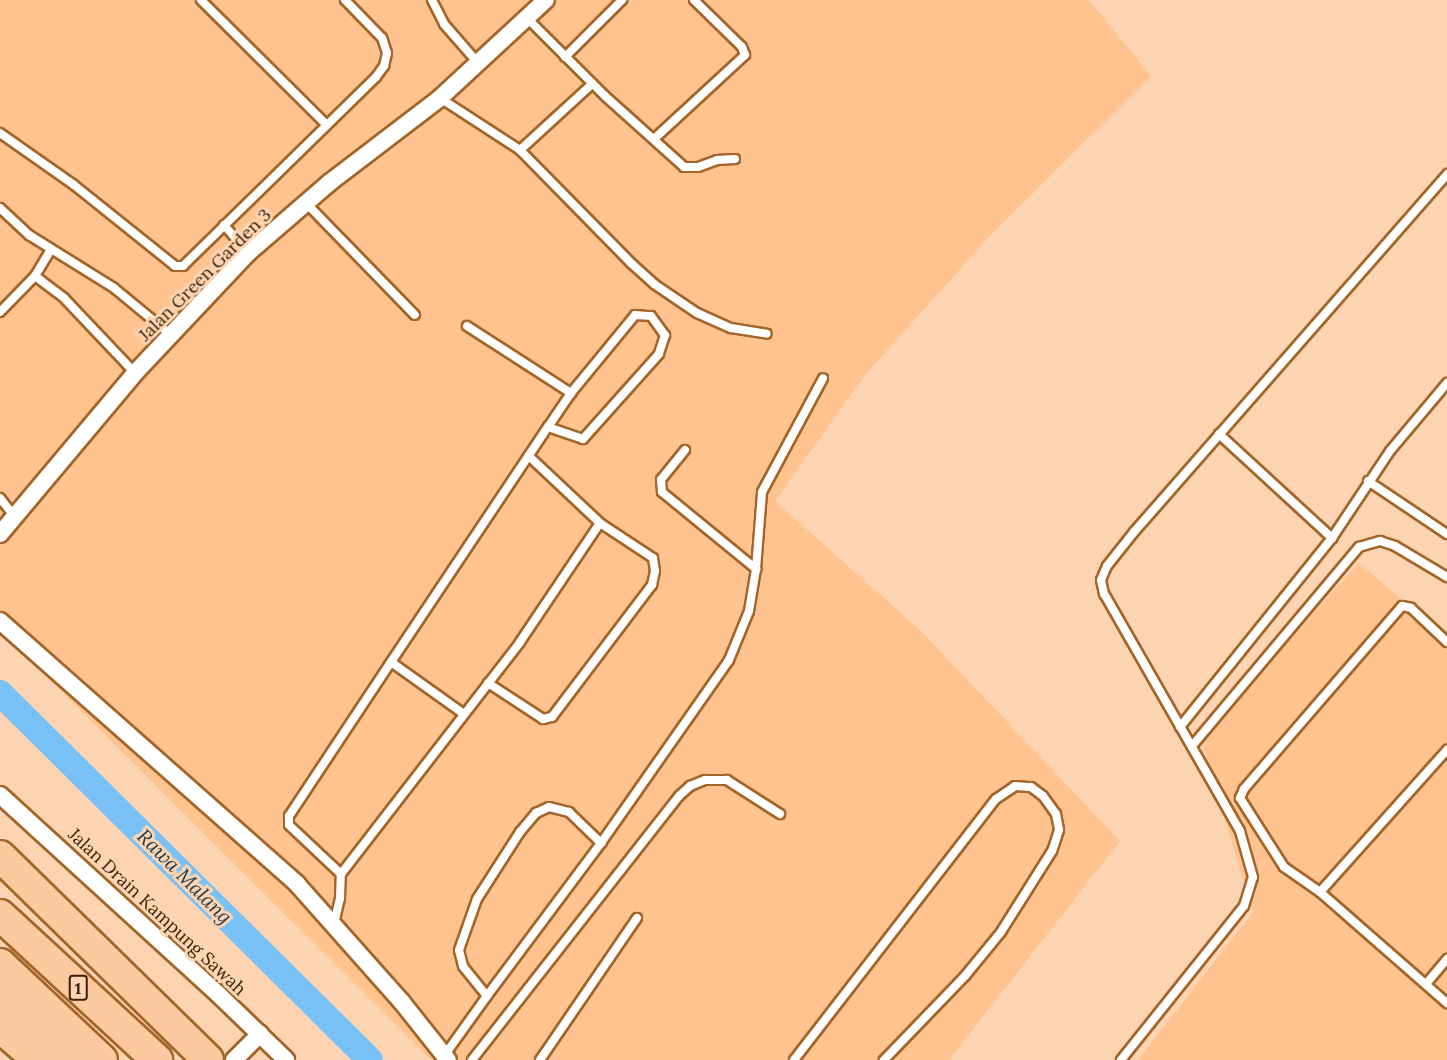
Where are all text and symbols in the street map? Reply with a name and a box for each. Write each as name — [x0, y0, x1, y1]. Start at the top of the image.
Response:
street label: Jalan Green Garden 3 — [134, 204, 276, 346]
street label: Jalan Drain Kampung Sawah — [64, 824, 250, 1000]
water label: Rawa Malang — [133, 824, 237, 928]
road number: 1 — [68, 975, 88, 1001]

